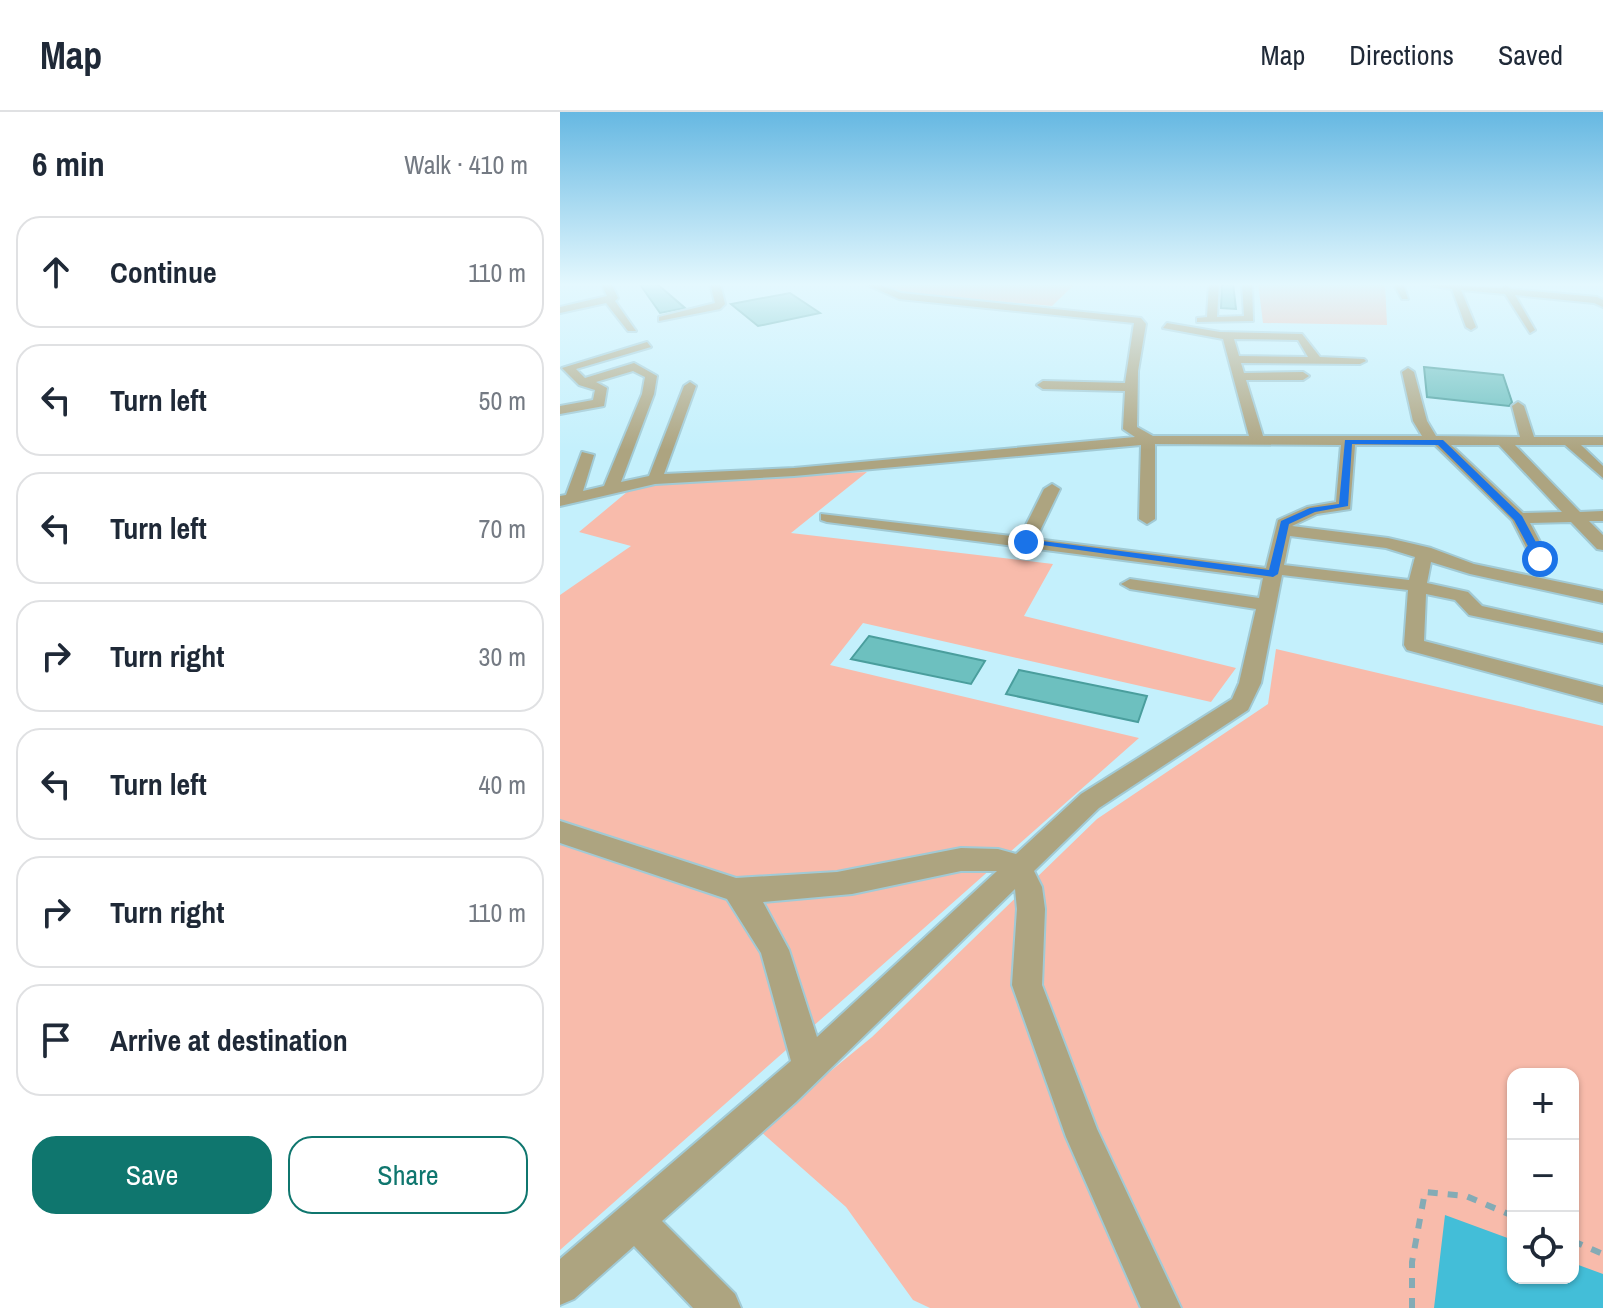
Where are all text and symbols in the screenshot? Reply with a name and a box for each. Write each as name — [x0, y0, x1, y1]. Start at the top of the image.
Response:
text: Map — [40, 30, 102, 81]
text: Map — [1261, 36, 1305, 74]
text: Directions — [1349, 36, 1454, 74]
text: Saved — [1498, 36, 1563, 74]
text: 6 min — [32, 141, 105, 187]
text: Walk · 410 m — [404, 147, 528, 182]
icon: ahead — [34, 250, 78, 294]
text: Continue — [110, 252, 217, 292]
text: 110 m — [468, 255, 526, 290]
icon: left — [34, 378, 78, 422]
text: Turn left — [110, 380, 207, 420]
text: 50 m — [479, 383, 526, 418]
icon: left — [34, 506, 78, 550]
text: Turn left — [110, 508, 207, 548]
text: 70 m — [479, 511, 526, 546]
route end — [1008, 524, 1044, 560]
route start — [1522, 541, 1558, 577]
icon: right — [34, 634, 78, 678]
text: Turn right — [110, 636, 224, 676]
text: 30 m — [479, 639, 526, 674]
icon: left — [34, 762, 78, 806]
text: Turn left — [110, 764, 207, 804]
text: 40 m — [479, 767, 526, 802]
icon: right — [34, 890, 78, 934]
text: Turn right — [110, 892, 224, 932]
text: 110 m — [468, 895, 526, 930]
icon: arrive — [34, 1018, 78, 1062]
text: Arrive at destination — [110, 1020, 348, 1060]
map controls — [1507, 1068, 1579, 1284]
button: + — [1507, 1068, 1579, 1140]
button: Save — [32, 1136, 272, 1214]
button: Share — [288, 1136, 528, 1214]
button: − — [1507, 1140, 1579, 1212]
button: locate — [1507, 1212, 1579, 1284]

